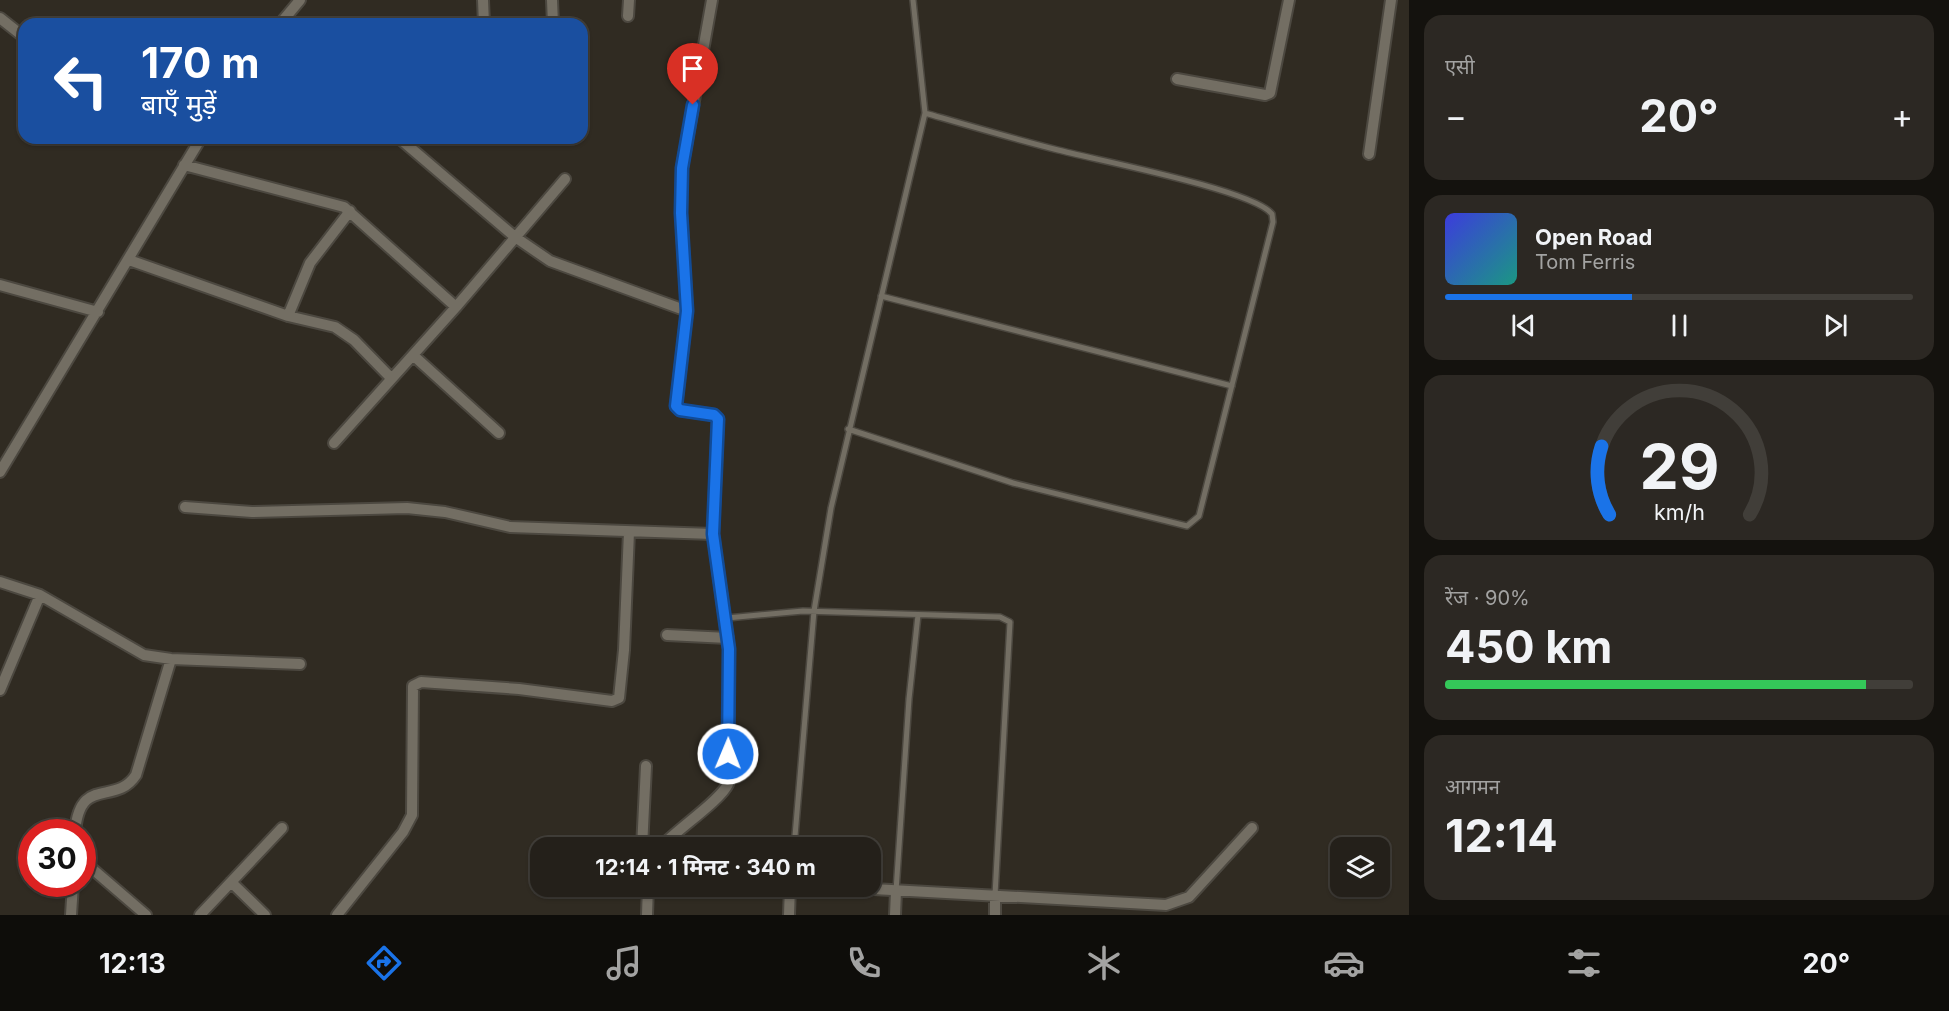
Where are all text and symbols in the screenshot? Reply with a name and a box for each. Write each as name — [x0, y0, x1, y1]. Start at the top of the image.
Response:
text: 170 m — [141, 37, 259, 88]
icon: left — [42, 42, 120, 120]
pin — [667, 43, 718, 105]
icon: arrive — [676, 52, 709, 85]
text: एसी — [1445, 55, 1475, 79]
text: बाएँ मुड़ें — [141, 88, 217, 121]
text: 20° — [1639, 88, 1719, 143]
text: − — [1445, 96, 1467, 136]
text: + — [1891, 96, 1913, 136]
text: Open Road — [1535, 224, 1652, 250]
text: Tom Ferris — [1535, 250, 1635, 274]
icon: previous — [1507, 309, 1540, 342]
icon: pause — [1663, 309, 1696, 342]
icon: next — [1819, 309, 1852, 342]
text: 29 — [1639, 429, 1719, 504]
text: km/h — [1654, 499, 1704, 525]
text: रेंज · 90% — [1445, 586, 1530, 610]
text: 450 km — [1445, 619, 1612, 674]
position arrow — [696, 722, 760, 786]
text: आगमन — [1445, 775, 1500, 799]
text: 12:14 — [1445, 808, 1558, 863]
speed limit sign: 30 — [18, 819, 96, 897]
map controls — [1330, 837, 1390, 897]
button: layers — [1330, 837, 1390, 897]
text: 12:14 · 1 मिनट · 340 m — [595, 854, 816, 880]
icon: directions — [363, 942, 405, 984]
icon: music — [603, 942, 645, 984]
icon: phone — [843, 942, 885, 984]
icon: climate — [1083, 942, 1125, 984]
icon: car — [1323, 942, 1365, 984]
icon: filters — [1563, 942, 1605, 984]
text: 12:13 — [99, 947, 166, 980]
text: 20° — [1802, 947, 1850, 980]

